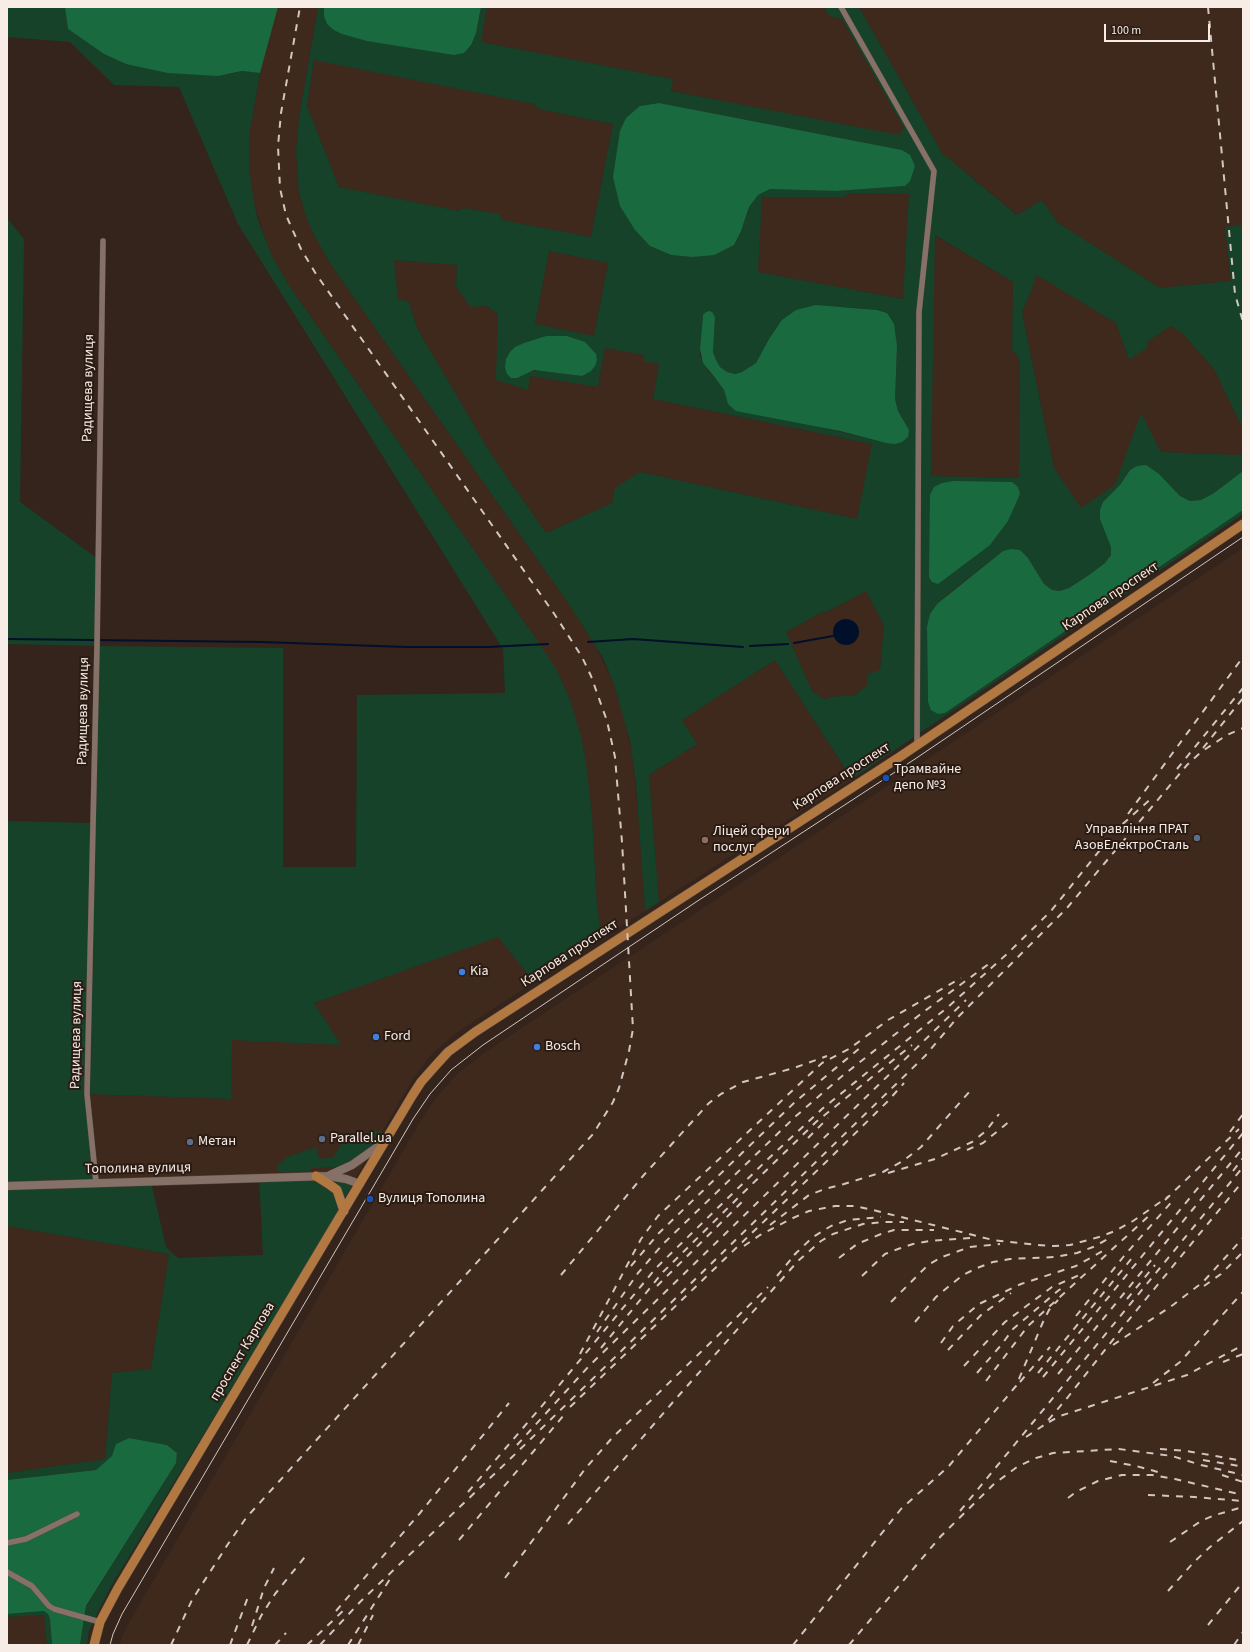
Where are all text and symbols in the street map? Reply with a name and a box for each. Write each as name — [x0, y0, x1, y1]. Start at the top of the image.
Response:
scale bar — [1106, 16, 1212, 42]
text: 100 m — [1111, 22, 1141, 39]
street label: Радищева вулиця — [80, 334, 98, 442]
street label: Карпова проспект — [1060, 559, 1162, 635]
street label: Радищева вулиця — [75, 657, 93, 765]
street label: Карпова проспект — [790, 739, 894, 815]
place label: Трамвайне депо №3 — [894, 762, 961, 794]
marker: Трамвайне депо №3 — [881, 773, 891, 783]
place label: Управління ПРАТ АзовЕлектроСталь — [1075, 822, 1189, 854]
place label: Ліцей сфери послуг — [713, 824, 790, 856]
marker: Управління ПРАТ АзовЕлектроСталь — [1192, 833, 1202, 843]
marker: Ліцей сфери послуг — [700, 835, 710, 845]
street label: Карпова проспект — [518, 916, 622, 992]
place label: Kia — [470, 964, 489, 980]
marker: Kia — [457, 967, 467, 977]
street label: Радищева вулиця — [68, 981, 86, 1089]
place label: Ford — [384, 1029, 411, 1045]
marker: Ford — [371, 1032, 381, 1042]
place label: Bosch — [545, 1039, 581, 1055]
marker: Bosch — [532, 1042, 542, 1052]
place label: Parallel.ua — [330, 1131, 392, 1147]
place label: Метан — [198, 1134, 236, 1150]
marker: Parallel.ua — [317, 1134, 327, 1144]
marker: Метан — [185, 1137, 195, 1147]
street label: Тополина вулиця — [85, 1160, 191, 1178]
place label: Вулиця Тополина — [378, 1191, 485, 1207]
marker: Вулиця Тополина — [365, 1194, 375, 1204]
street label: проспект Карпова — [207, 1299, 279, 1405]

